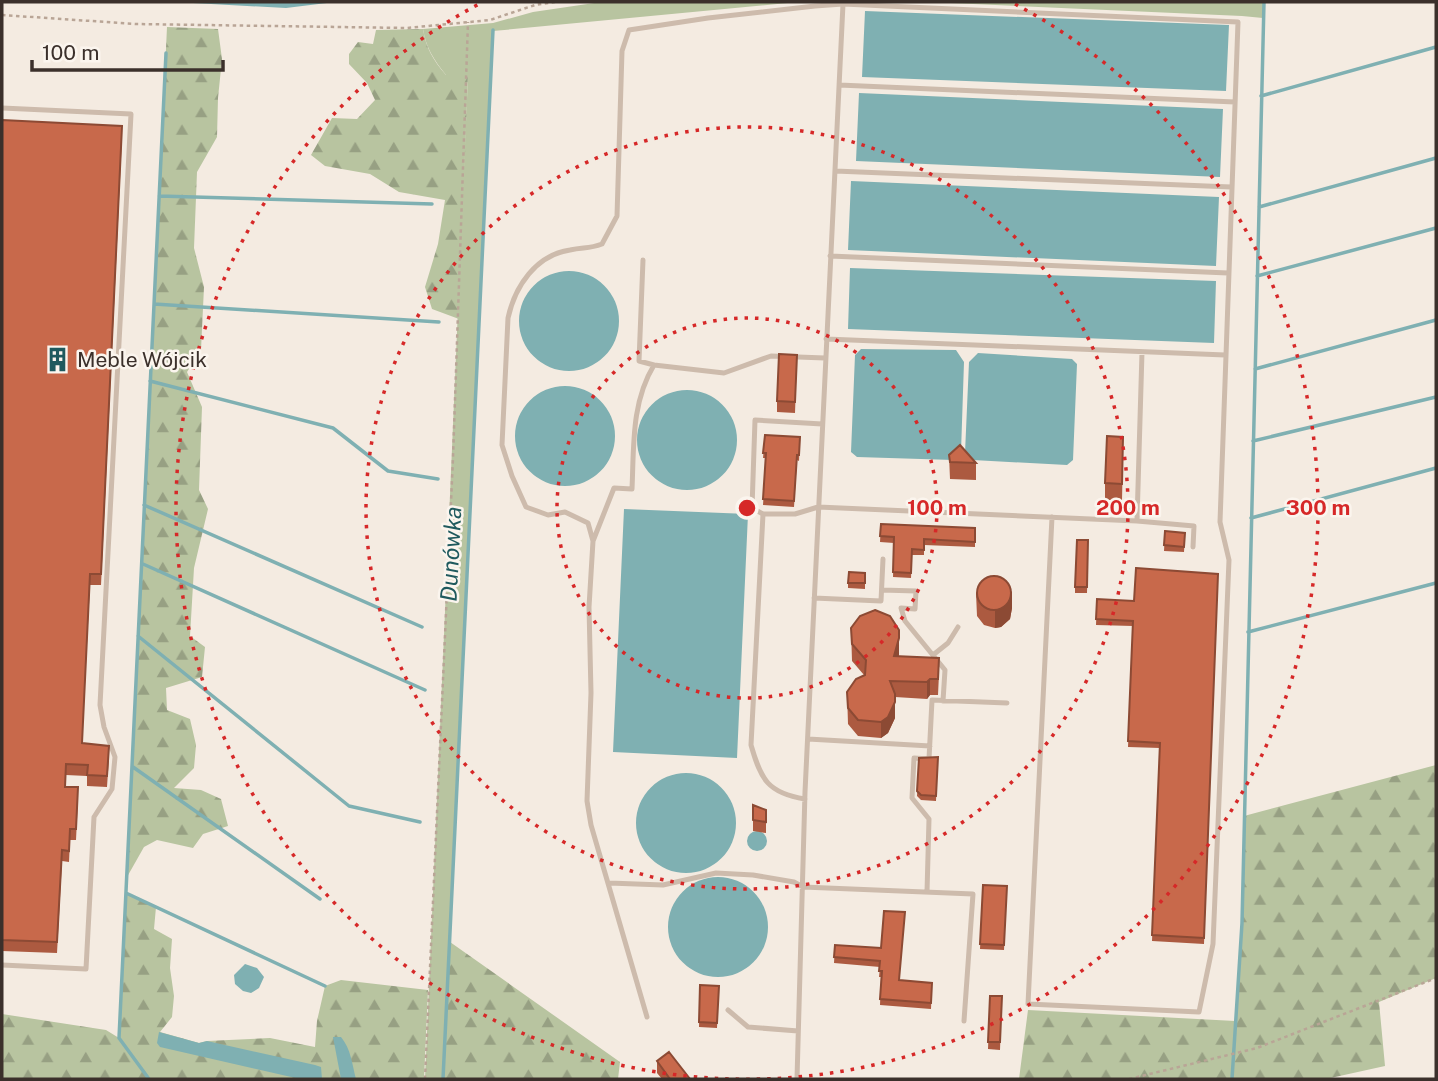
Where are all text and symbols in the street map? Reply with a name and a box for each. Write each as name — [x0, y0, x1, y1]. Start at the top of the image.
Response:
scale bar — [32, 28, 222, 72]
text: 100 m — [42, 40, 99, 65]
building icon: Meble Wójcik — [43, 346, 71, 374]
place label: Meble Wójcik — [77, 347, 207, 372]
text: 100 m — [907, 495, 967, 520]
text: 200 m — [1096, 495, 1160, 520]
text: 300 m — [1286, 495, 1350, 520]
centre of rings — [735, 496, 759, 520]
water label: Dunówka — [435, 506, 466, 602]

